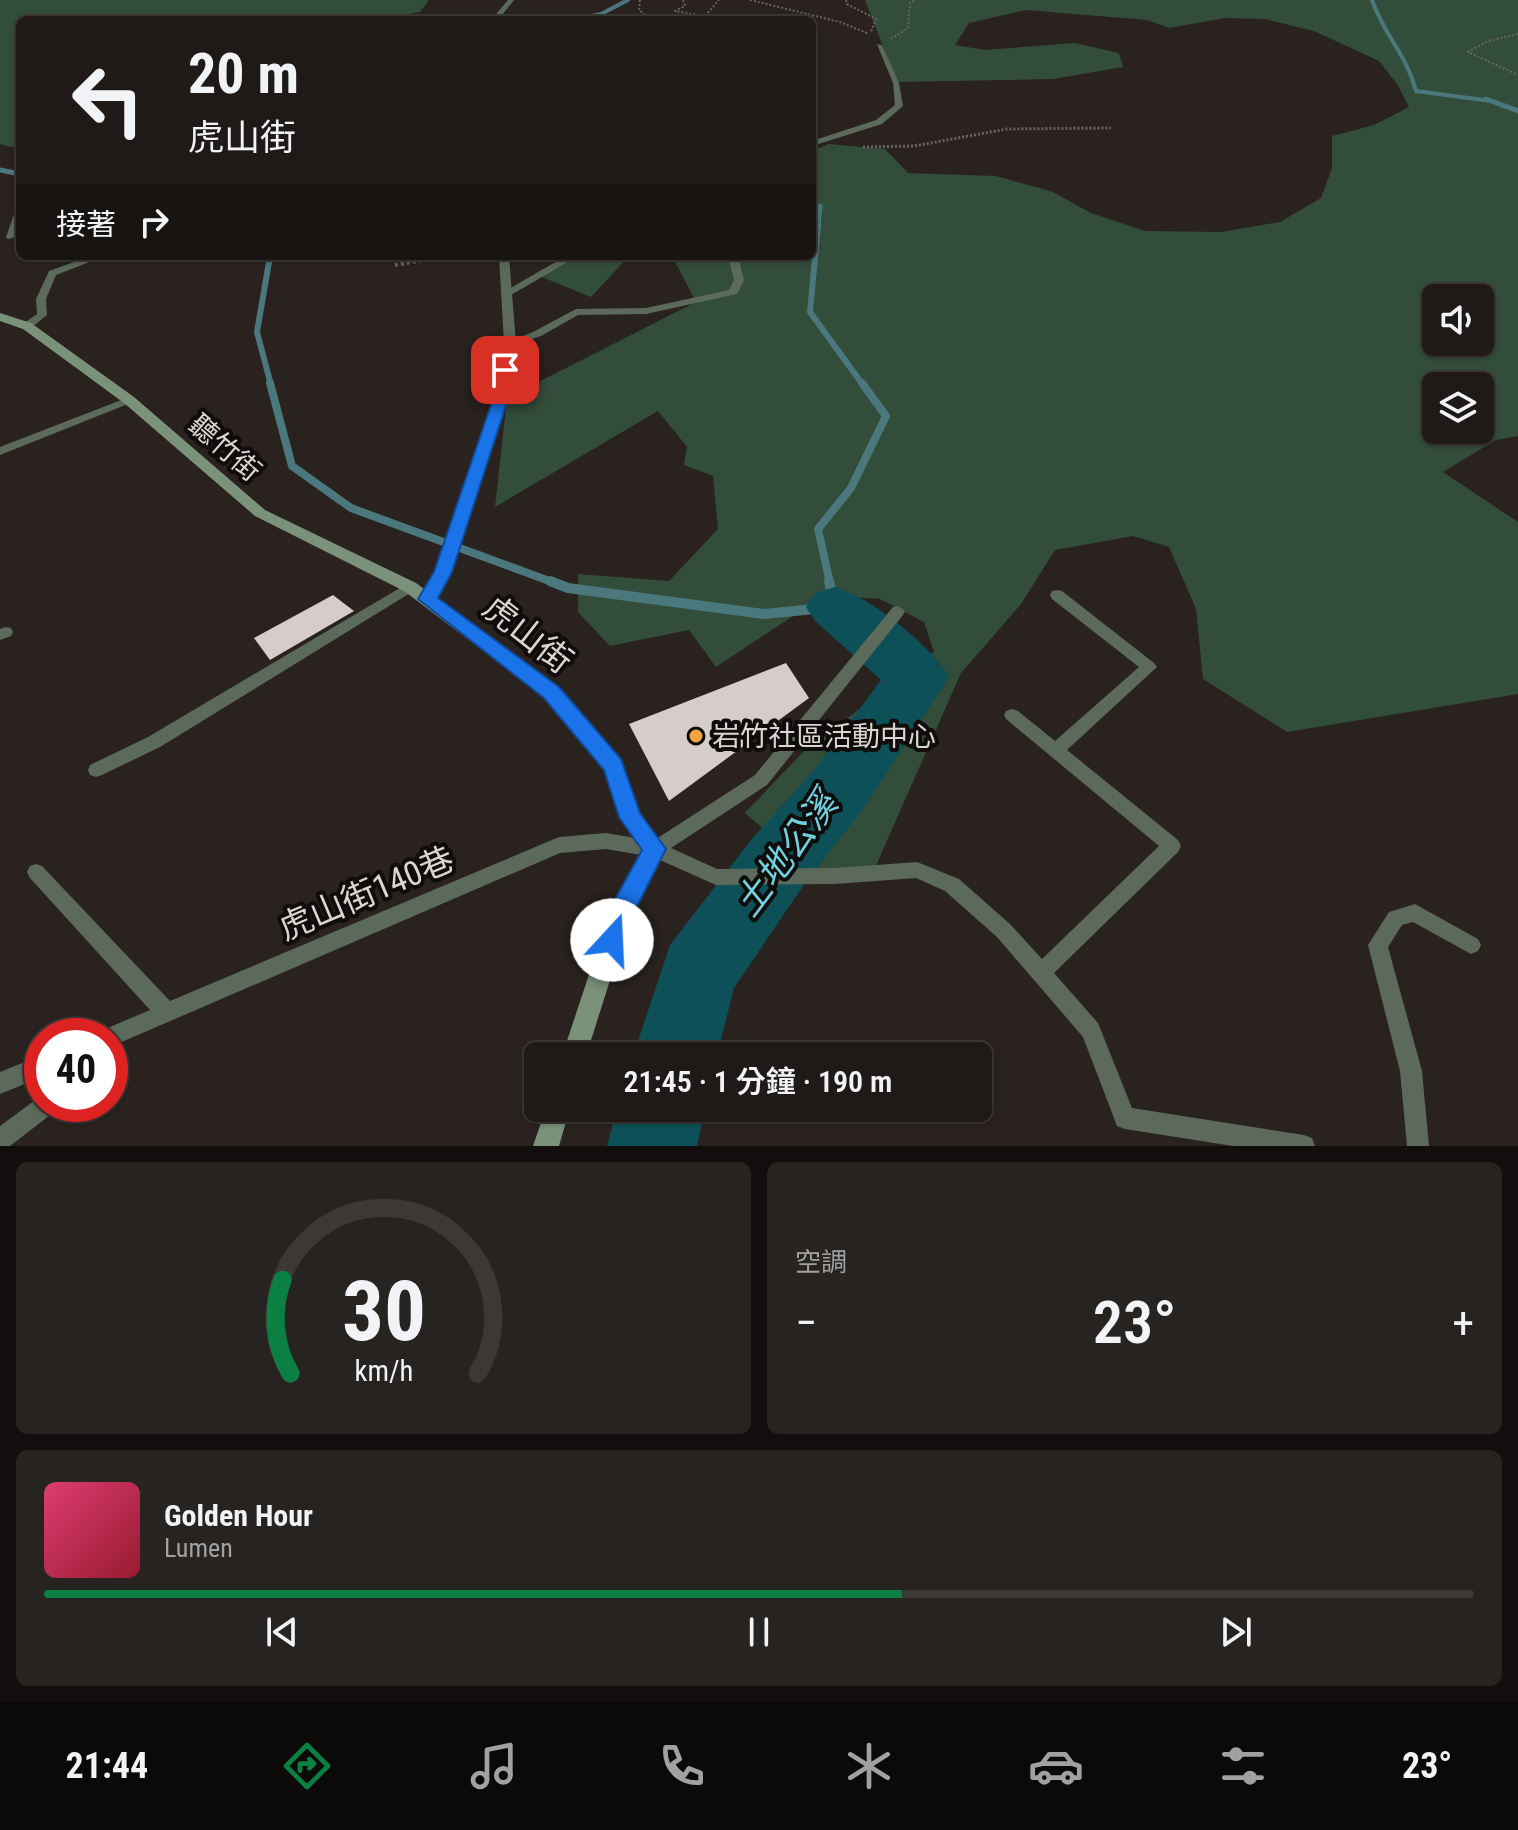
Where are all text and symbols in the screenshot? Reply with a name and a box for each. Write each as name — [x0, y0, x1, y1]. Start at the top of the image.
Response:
text: 20 m — [188, 41, 299, 107]
icon: left — [56, 48, 160, 152]
text: 虎山街 — [188, 117, 296, 159]
icon: right — [132, 200, 176, 244]
text: 接著 — [56, 207, 116, 242]
map controls — [1422, 284, 1494, 444]
button: sound — [1422, 284, 1494, 356]
pin — [471, 336, 539, 404]
icon: arrive — [483, 348, 527, 392]
button: layers — [1422, 372, 1494, 444]
street label: 聽竹街 — [182, 408, 268, 488]
street label: 虎山街 — [475, 587, 581, 681]
place label: 岩竹社區活動中心 — [712, 720, 936, 753]
marker: 岩竹社區活動中心 — [687, 727, 705, 745]
water label: 土地公溪 — [726, 780, 849, 924]
street label: 虎山街140巷 — [272, 838, 460, 948]
position arrow — [570, 898, 654, 982]
speed limit sign: 40 — [24, 1018, 128, 1122]
text: 21:45 · 1 分鐘 · 190 m — [624, 1064, 892, 1099]
text: 空調 — [795, 1247, 847, 1277]
text: 30 — [341, 1263, 426, 1360]
text: 23° — [1093, 1287, 1176, 1358]
text: − — [795, 1297, 817, 1349]
text: + — [1452, 1297, 1474, 1349]
text: km/h — [354, 1354, 413, 1388]
text: Golden Hour — [164, 1498, 313, 1533]
text: Lumen — [164, 1533, 233, 1563]
icon: previous — [260, 1610, 304, 1654]
icon: pause — [737, 1610, 781, 1654]
icon: next — [1214, 1610, 1258, 1654]
icon: directions — [279, 1738, 335, 1794]
icon: music — [466, 1738, 522, 1794]
icon: phone — [654, 1738, 710, 1794]
icon: climate — [841, 1738, 897, 1794]
icon: car — [1028, 1738, 1084, 1794]
icon: filters — [1215, 1738, 1271, 1794]
text: 21:44 — [66, 1745, 148, 1787]
text: 23° — [1402, 1745, 1452, 1787]

